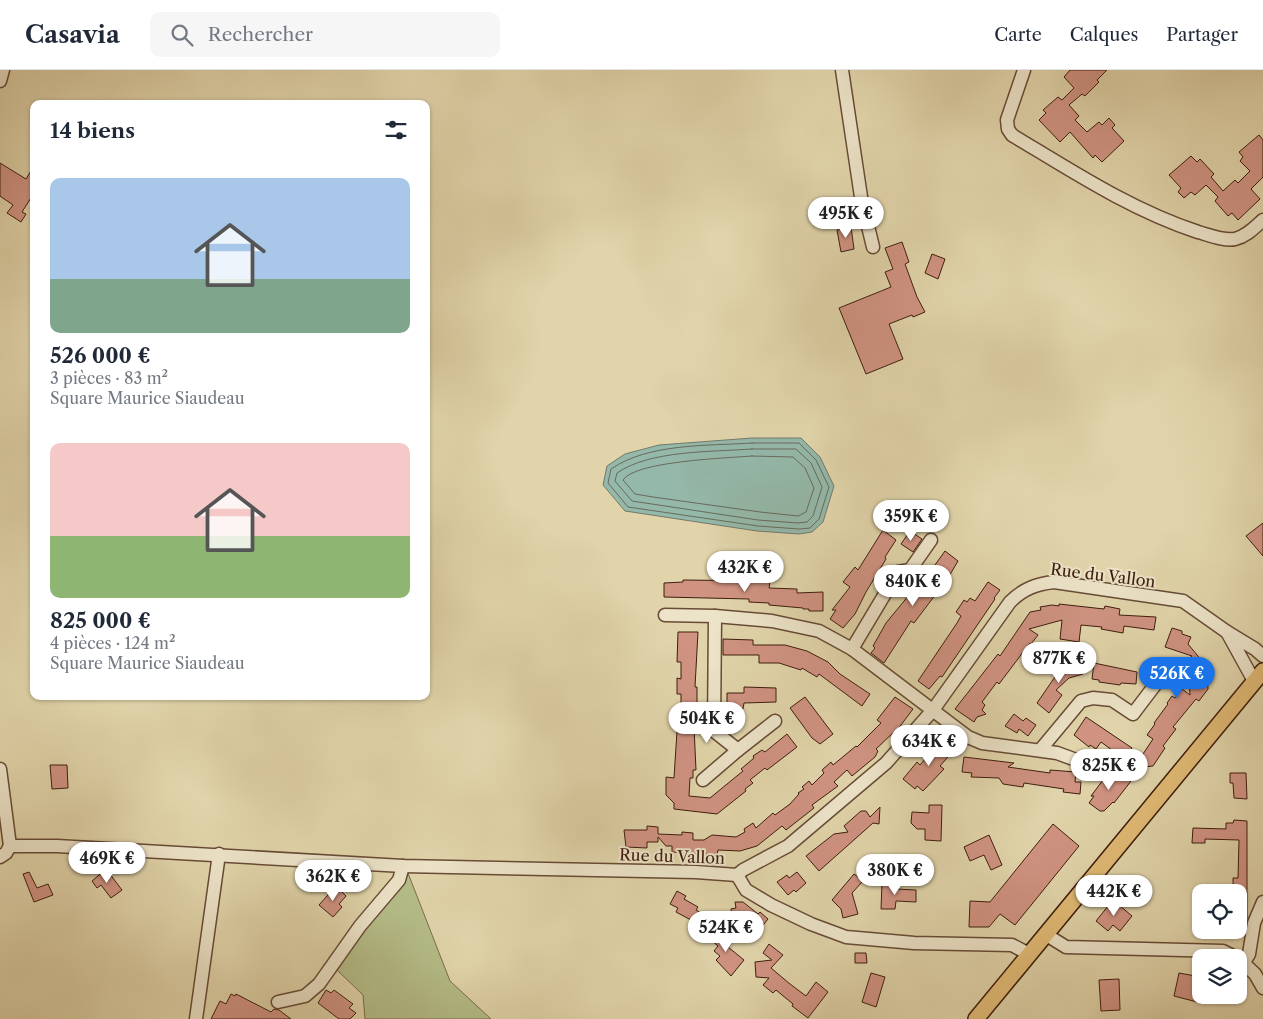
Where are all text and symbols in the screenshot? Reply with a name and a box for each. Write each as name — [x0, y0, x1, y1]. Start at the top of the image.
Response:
search box — [150, 12, 500, 57]
text: Casavia — [25, 20, 120, 49]
icon: search — [168, 21, 196, 49]
text: Rechercher — [208, 23, 313, 46]
text: Carte — [994, 24, 1042, 46]
text: Calques — [1070, 24, 1138, 46]
text: Partager — [1166, 24, 1238, 46]
icon: filters — [382, 116, 410, 144]
text: 14 biens — [50, 118, 135, 143]
pin: 495K € — [805, 196, 887, 239]
text: 495K € — [819, 203, 873, 223]
icon: home — [185, 210, 275, 300]
text: 526 000 € — [50, 343, 151, 368]
text: 3 pièces · 83 m² — [50, 368, 168, 388]
text: Square Maurice Siaudeau — [50, 388, 245, 408]
icon: home — [185, 475, 275, 565]
pin: 359K € — [870, 500, 952, 542]
text: 359K € — [884, 506, 938, 526]
pin: 432K € — [704, 550, 786, 593]
text: 432K € — [718, 557, 772, 577]
street label: Rue du Vallon — [1049, 559, 1157, 591]
pin: 840K € — [872, 564, 954, 607]
text: 840K € — [885, 571, 941, 591]
text: 825 000 € — [50, 608, 151, 633]
text: 4 pièces · 124 m² — [50, 633, 175, 653]
pin: 877K € — [1018, 642, 1100, 684]
text: 877K € — [1032, 648, 1086, 668]
text: Square Maurice Siaudeau — [50, 653, 245, 673]
pin: 526K € — [1136, 656, 1218, 699]
text: 526K € — [1150, 663, 1204, 683]
pin: 504K € — [666, 702, 748, 744]
text: 504K € — [679, 708, 735, 728]
pin: 634K € — [888, 724, 970, 767]
text: 634K € — [902, 731, 956, 751]
pin: 825K € — [1068, 748, 1150, 791]
text: 825K € — [1082, 755, 1136, 775]
pin: 469K € — [66, 842, 148, 884]
street label: Rue du Vallon — [619, 844, 725, 868]
text: 469K € — [79, 848, 135, 868]
pin: 380K € — [854, 854, 936, 896]
pin: 362K € — [292, 860, 374, 902]
text: 380K € — [867, 860, 923, 880]
text: 362K € — [306, 866, 360, 886]
pin: 442K € — [1073, 874, 1155, 917]
text: 442K € — [1087, 881, 1142, 901]
map controls — [1192, 884, 1247, 1004]
button: locate — [1192, 884, 1247, 939]
pin: 524K € — [685, 910, 767, 953]
text: 524K € — [699, 917, 753, 937]
button: layers — [1192, 949, 1247, 1004]

